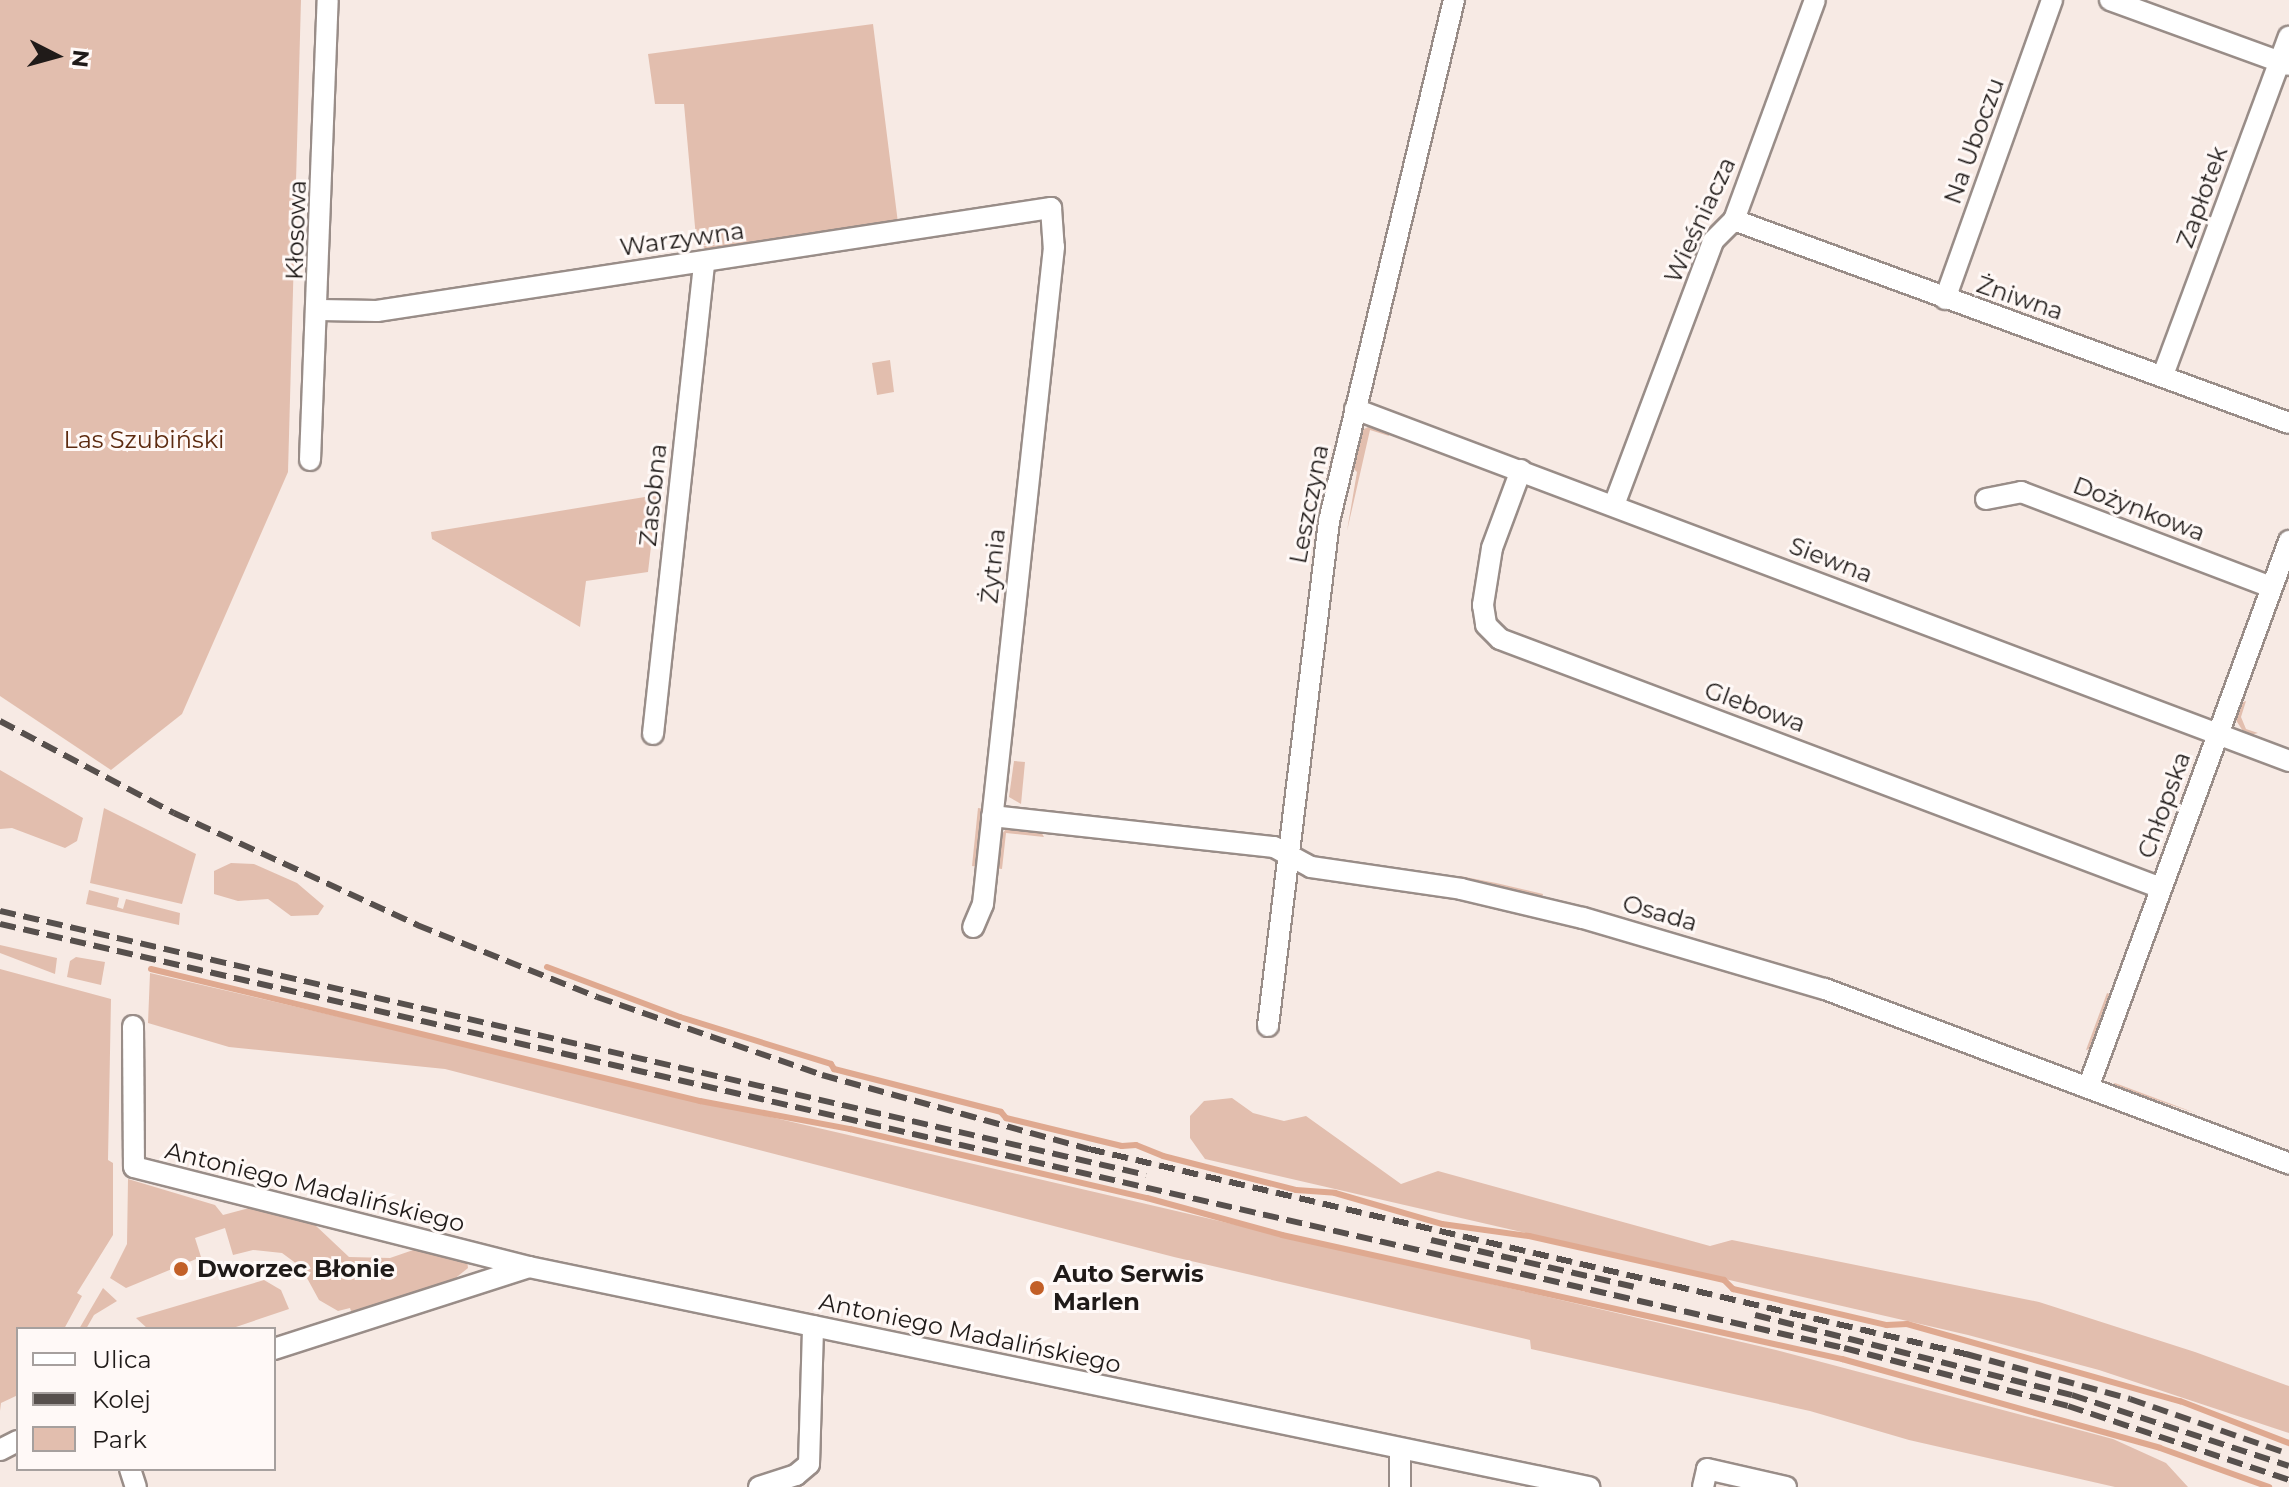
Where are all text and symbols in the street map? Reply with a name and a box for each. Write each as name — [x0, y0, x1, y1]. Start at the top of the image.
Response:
north arrow — [16, 16, 96, 96]
text: N — [66, 48, 95, 69]
street label: Na Uboczu — [1938, 74, 2010, 208]
street label: Zapłotek — [2170, 142, 2234, 252]
street label: Wieśniacza — [1658, 153, 1742, 287]
street label: Kłosowa — [280, 180, 312, 280]
street label: Warzywna — [618, 216, 746, 262]
street label: Żniwna — [1973, 270, 2067, 326]
park label: Las Szubiński — [64, 426, 224, 454]
street label: Zasobna — [633, 442, 673, 548]
street label: Leszczyna — [1283, 442, 1335, 566]
street label: Dożynkowa — [2069, 471, 2209, 547]
street label: Żytnia — [975, 527, 1011, 605]
street label: Siewna — [1785, 531, 1877, 589]
street label: Glebowa — [1701, 675, 1809, 739]
street label: Chłopska — [2131, 748, 2197, 862]
street label: Osada — [1619, 889, 1701, 937]
street label: Antoniego Madalińskiego — [162, 1136, 468, 1238]
place label: Dworzec Błonie — [197, 1255, 395, 1283]
marker: Dworzec Błonie — [172, 1260, 190, 1278]
place label: Auto Serwis Marlen — [1053, 1260, 1204, 1316]
marker: Auto Serwis Marlen — [1028, 1279, 1046, 1297]
street label: Antoniego Madalińskiego — [816, 1287, 1124, 1379]
legend — [16, 1327, 276, 1471]
text: Ulica — [92, 1345, 152, 1374]
text: Kolej — [92, 1385, 151, 1414]
text: Park — [92, 1425, 147, 1454]

